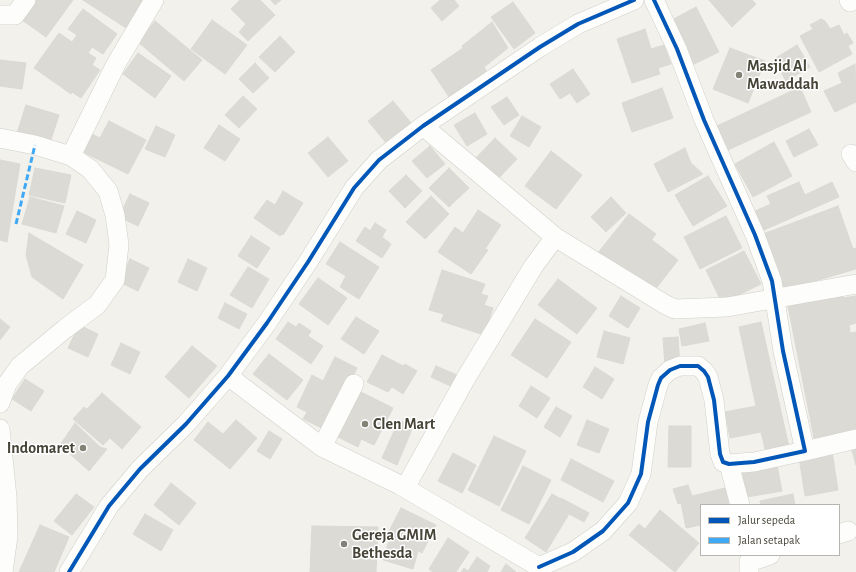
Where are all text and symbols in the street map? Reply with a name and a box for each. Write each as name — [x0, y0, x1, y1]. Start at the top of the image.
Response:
place label: Masjid Al Mawaddah — [747, 56, 819, 94]
marker: Masjid Al Mawaddah — [734, 70, 744, 80]
place label: Clen Mart — [373, 414, 435, 434]
marker: Clen Mart — [360, 419, 370, 429]
place label: Indomaret — [7, 438, 75, 458]
marker: Indomaret — [78, 443, 88, 453]
legend — [700, 504, 840, 556]
text: Jalur sepeda — [738, 514, 795, 526]
place label: Gereja GMIM Bethesda — [352, 525, 436, 563]
text: Jalan setapak — [738, 534, 800, 546]
marker: Gereja GMIM Bethesda — [339, 539, 349, 549]

